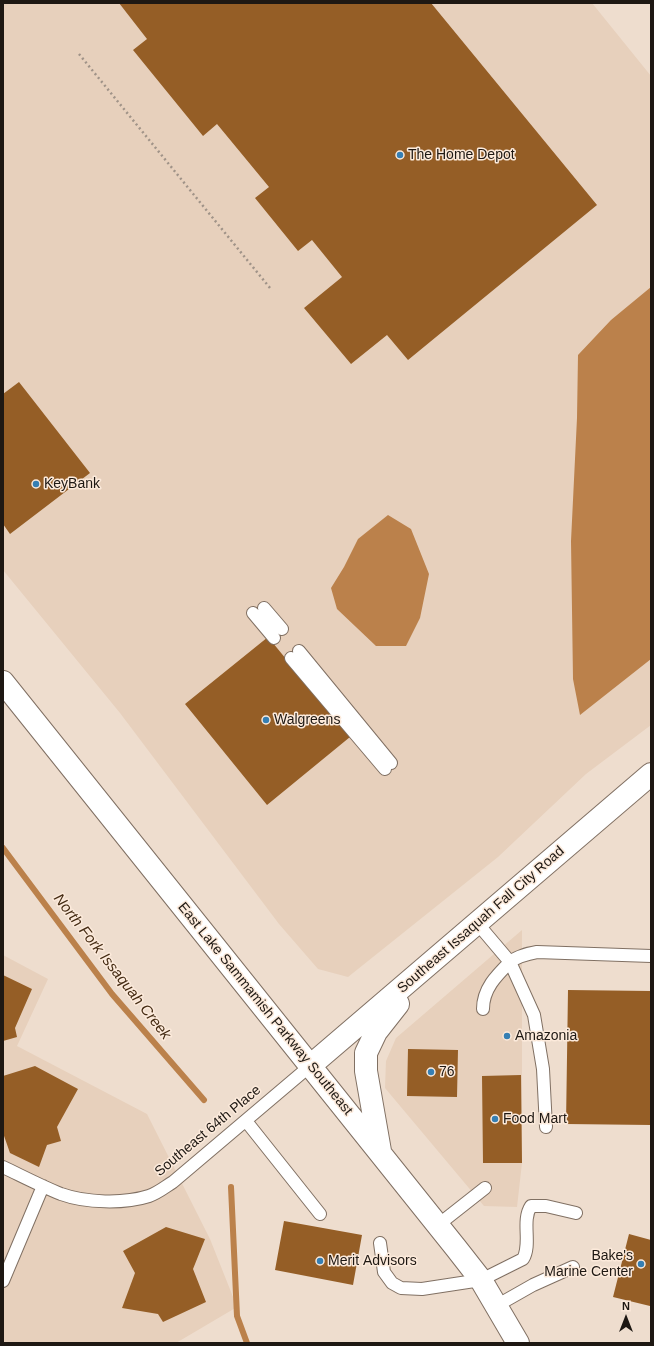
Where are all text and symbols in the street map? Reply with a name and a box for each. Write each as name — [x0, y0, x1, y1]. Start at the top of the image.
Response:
place label: The Home Depot — [408, 147, 515, 163]
marker: The Home Depot — [395, 150, 405, 160]
place label: KeyBank — [44, 476, 100, 492]
marker: KeyBank — [31, 479, 41, 489]
place label: Walgreens — [274, 712, 340, 728]
marker: Walgreens — [261, 715, 271, 725]
street label: Southeast Issaquah Fall City Road — [394, 843, 568, 997]
water label: North Fork Issaquah Creek — [49, 891, 175, 1043]
street label: East Lake Sammamish Parkway Southeast — [174, 899, 356, 1119]
place label: Amazonia — [515, 1028, 577, 1044]
marker: Amazonia — [502, 1031, 512, 1041]
place label: 76 — [439, 1064, 455, 1080]
marker: 76 — [426, 1067, 436, 1077]
street label: Southeast 64th Place — [152, 1082, 264, 1180]
place label: Food Mart — [503, 1111, 567, 1127]
marker: Food Mart — [490, 1114, 500, 1124]
place label: Bake's Marine Center — [544, 1248, 633, 1280]
place label: Merit Advisors — [328, 1253, 417, 1269]
marker: Merit Advisors — [315, 1256, 325, 1266]
marker: Bake's Marine Center — [636, 1259, 646, 1269]
north arrow — [606, 1298, 646, 1338]
text: N — [622, 1300, 630, 1312]

